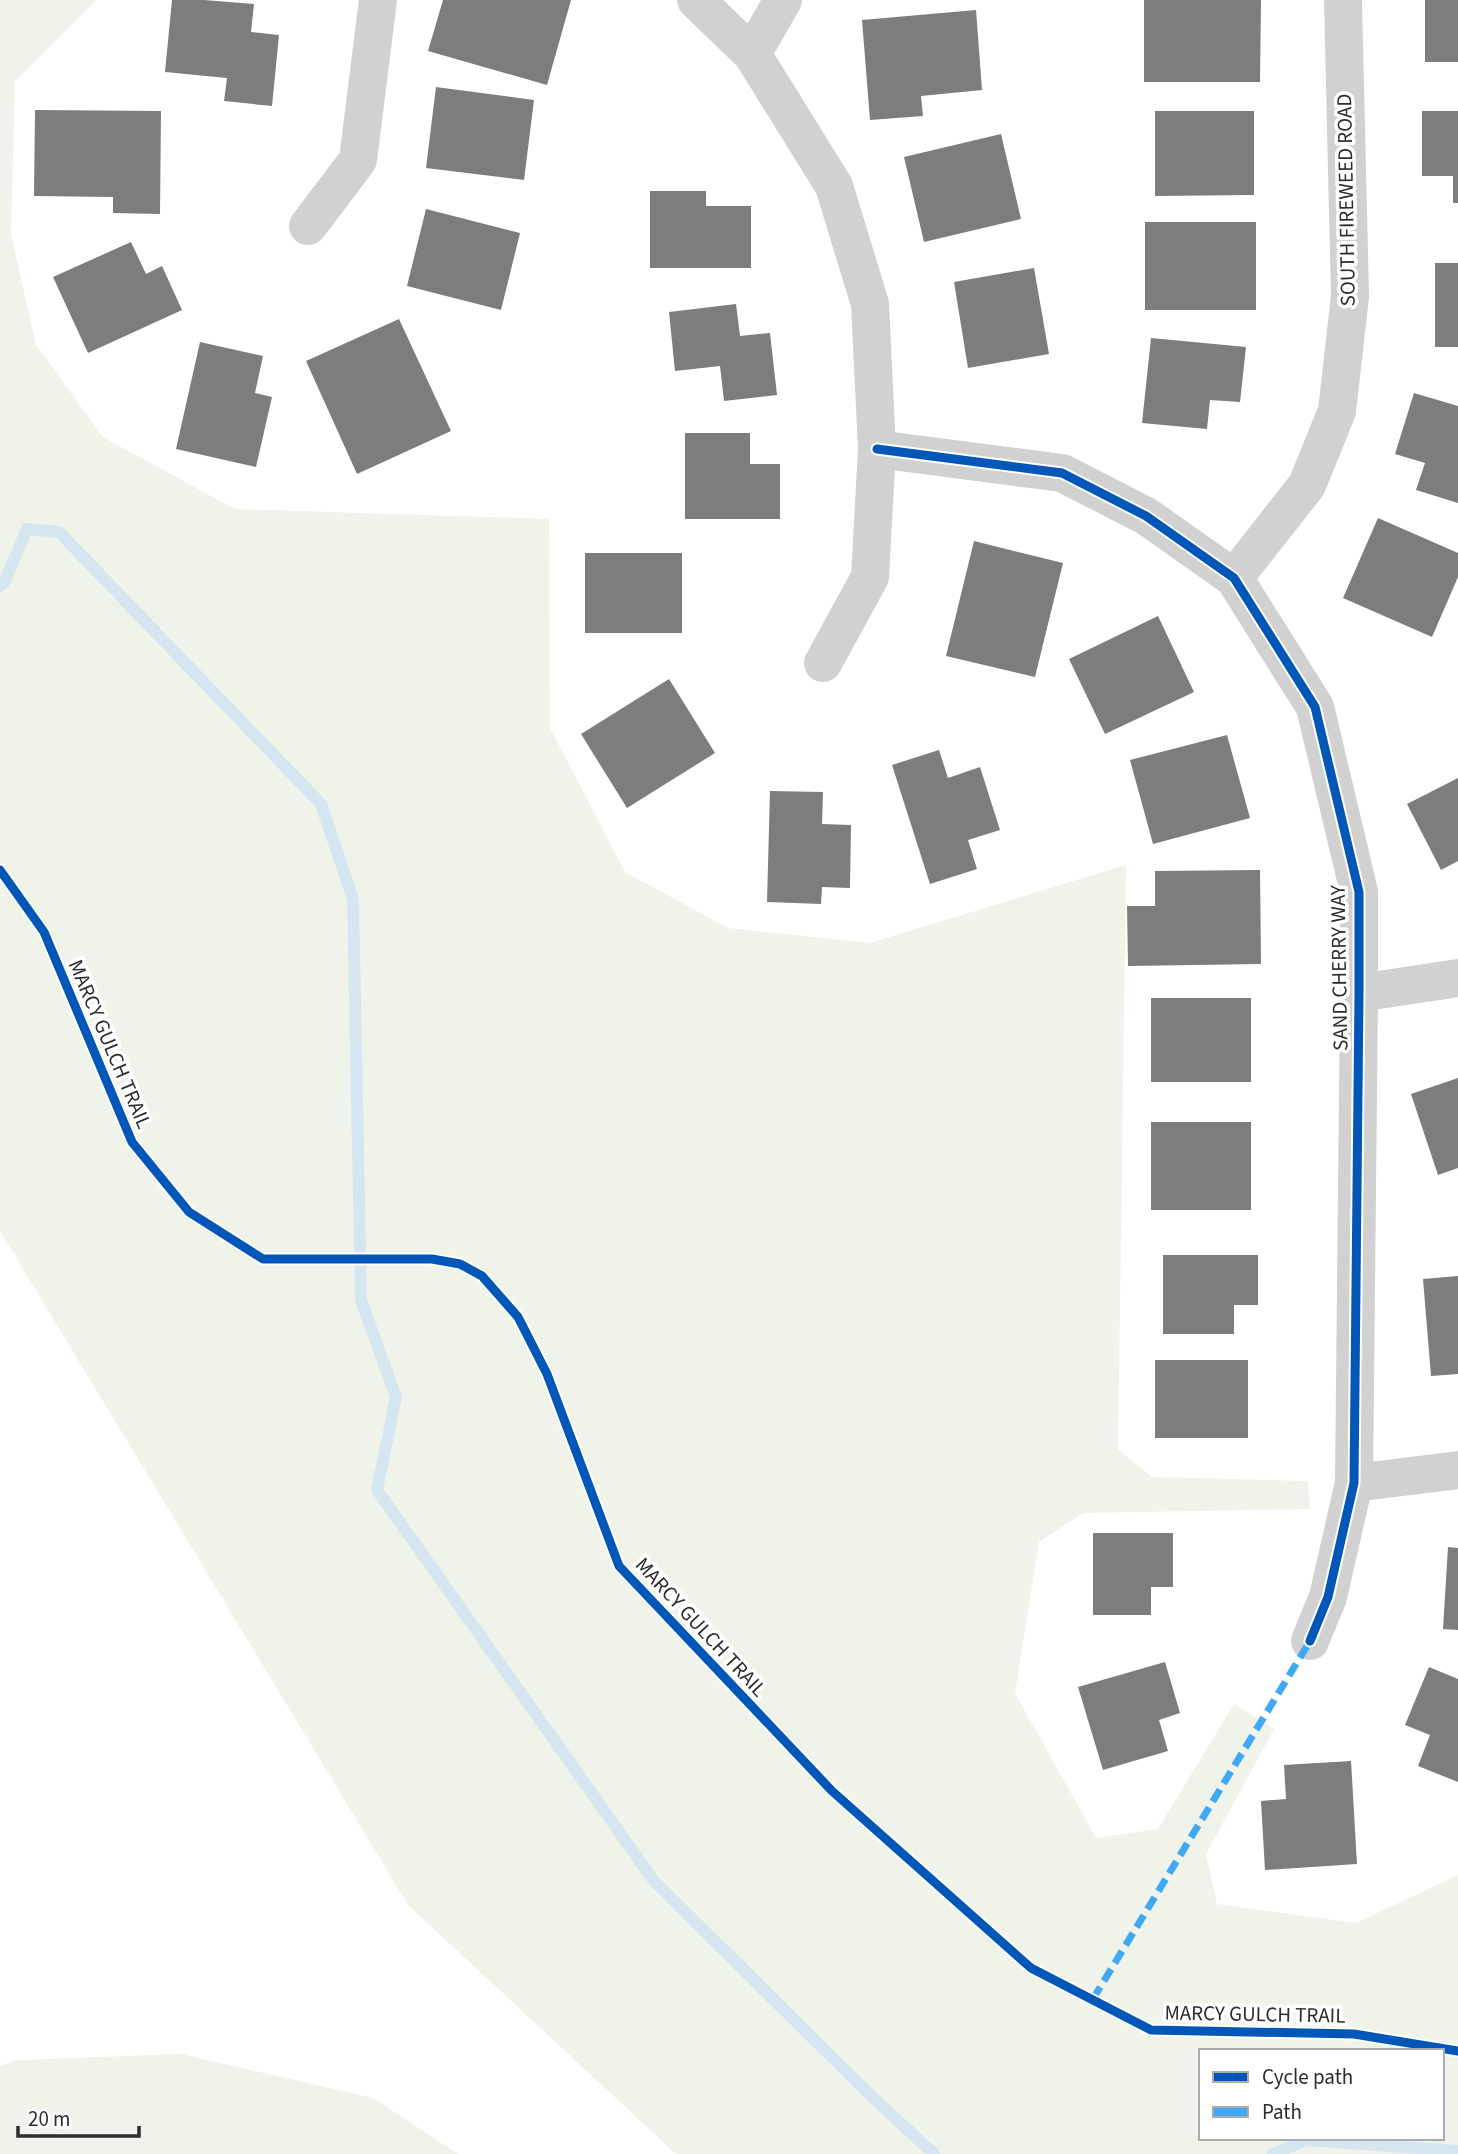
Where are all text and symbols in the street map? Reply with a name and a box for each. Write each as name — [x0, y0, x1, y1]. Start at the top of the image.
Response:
street label: SOUTH FIREWEED ROAD — [1329, 93, 1363, 307]
street label: SAND CHERRY WAY — [1323, 884, 1355, 1051]
street label: MARCY GULCH TRAIL — [61, 955, 159, 1133]
street label: MARCY GULCH TRAIL — [628, 1551, 774, 1703]
street label: MARCY GULCH TRAIL — [1164, 1997, 1346, 2031]
legend — [1199, 2049, 1444, 2140]
text: Cycle path — [1262, 2062, 1353, 2092]
scale bar — [18, 2094, 138, 2138]
text: Path — [1262, 2097, 1302, 2127]
text: 20 m — [28, 2104, 70, 2134]

